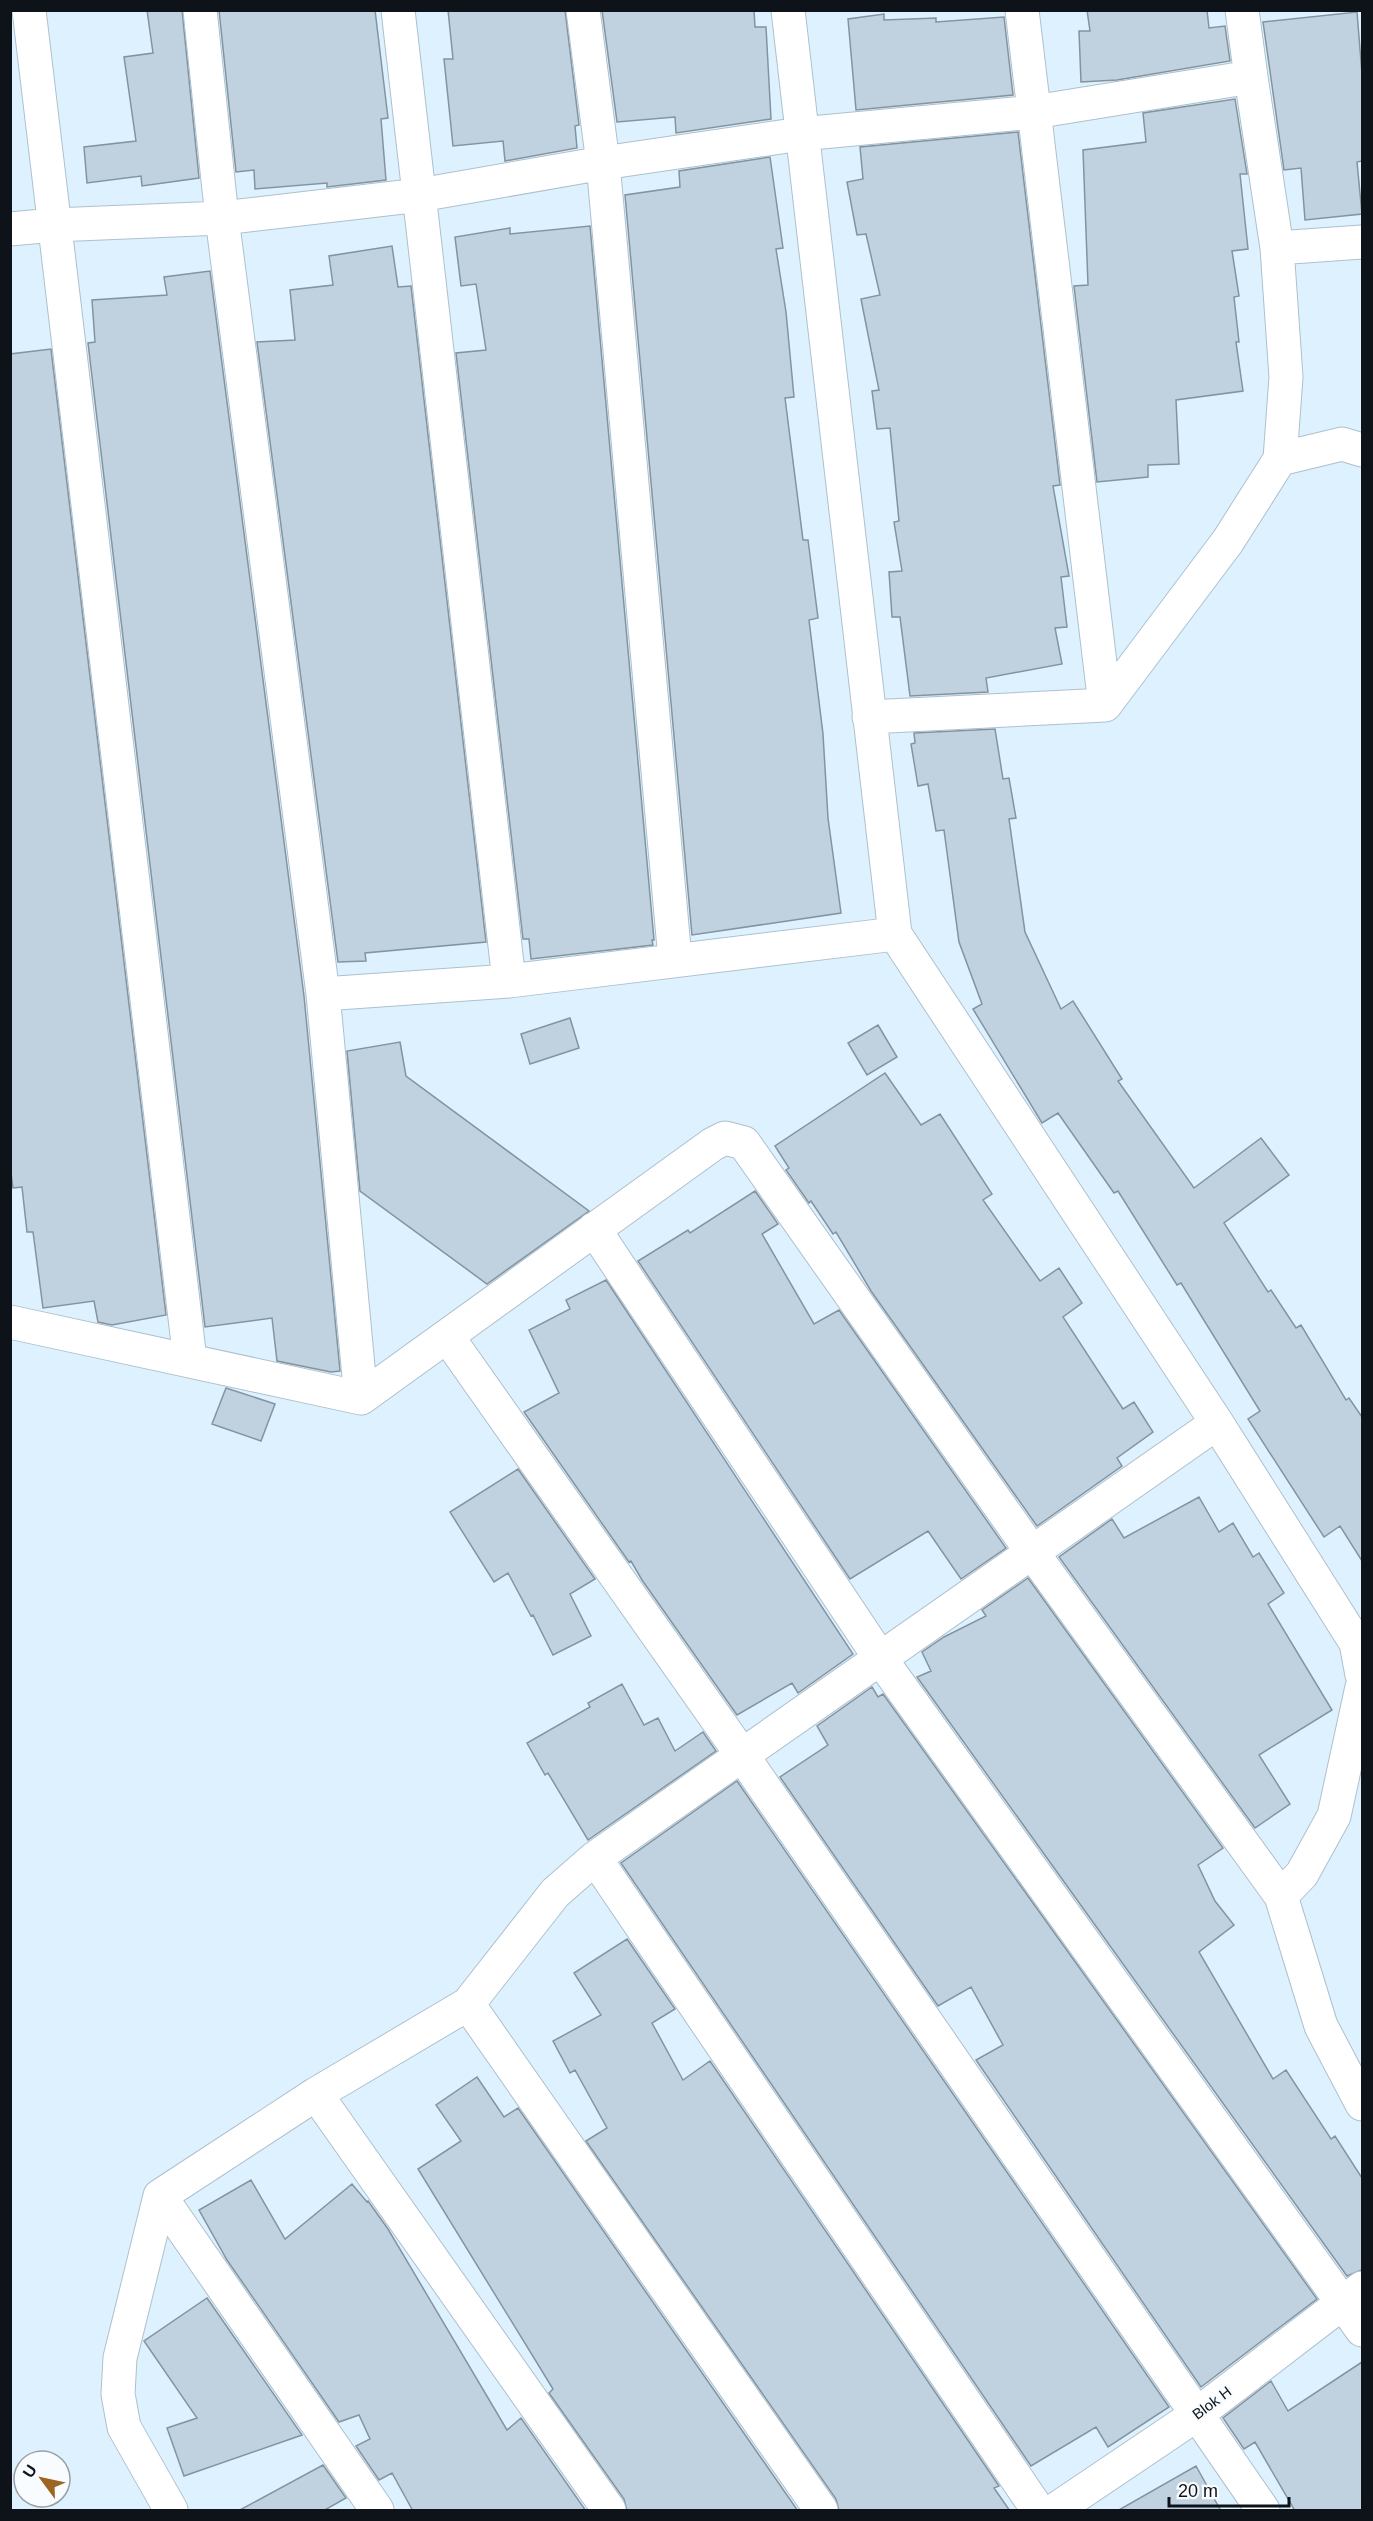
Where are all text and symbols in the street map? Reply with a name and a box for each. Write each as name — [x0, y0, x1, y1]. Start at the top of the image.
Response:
street label: Blok H — [1189, 2383, 1234, 2423]
north arrow — [12, 2449, 72, 2509]
text: U — [20, 2462, 40, 2481]
scale bar — [1169, 2470, 1289, 2508]
text: 20 m — [1178, 2481, 1218, 2501]

